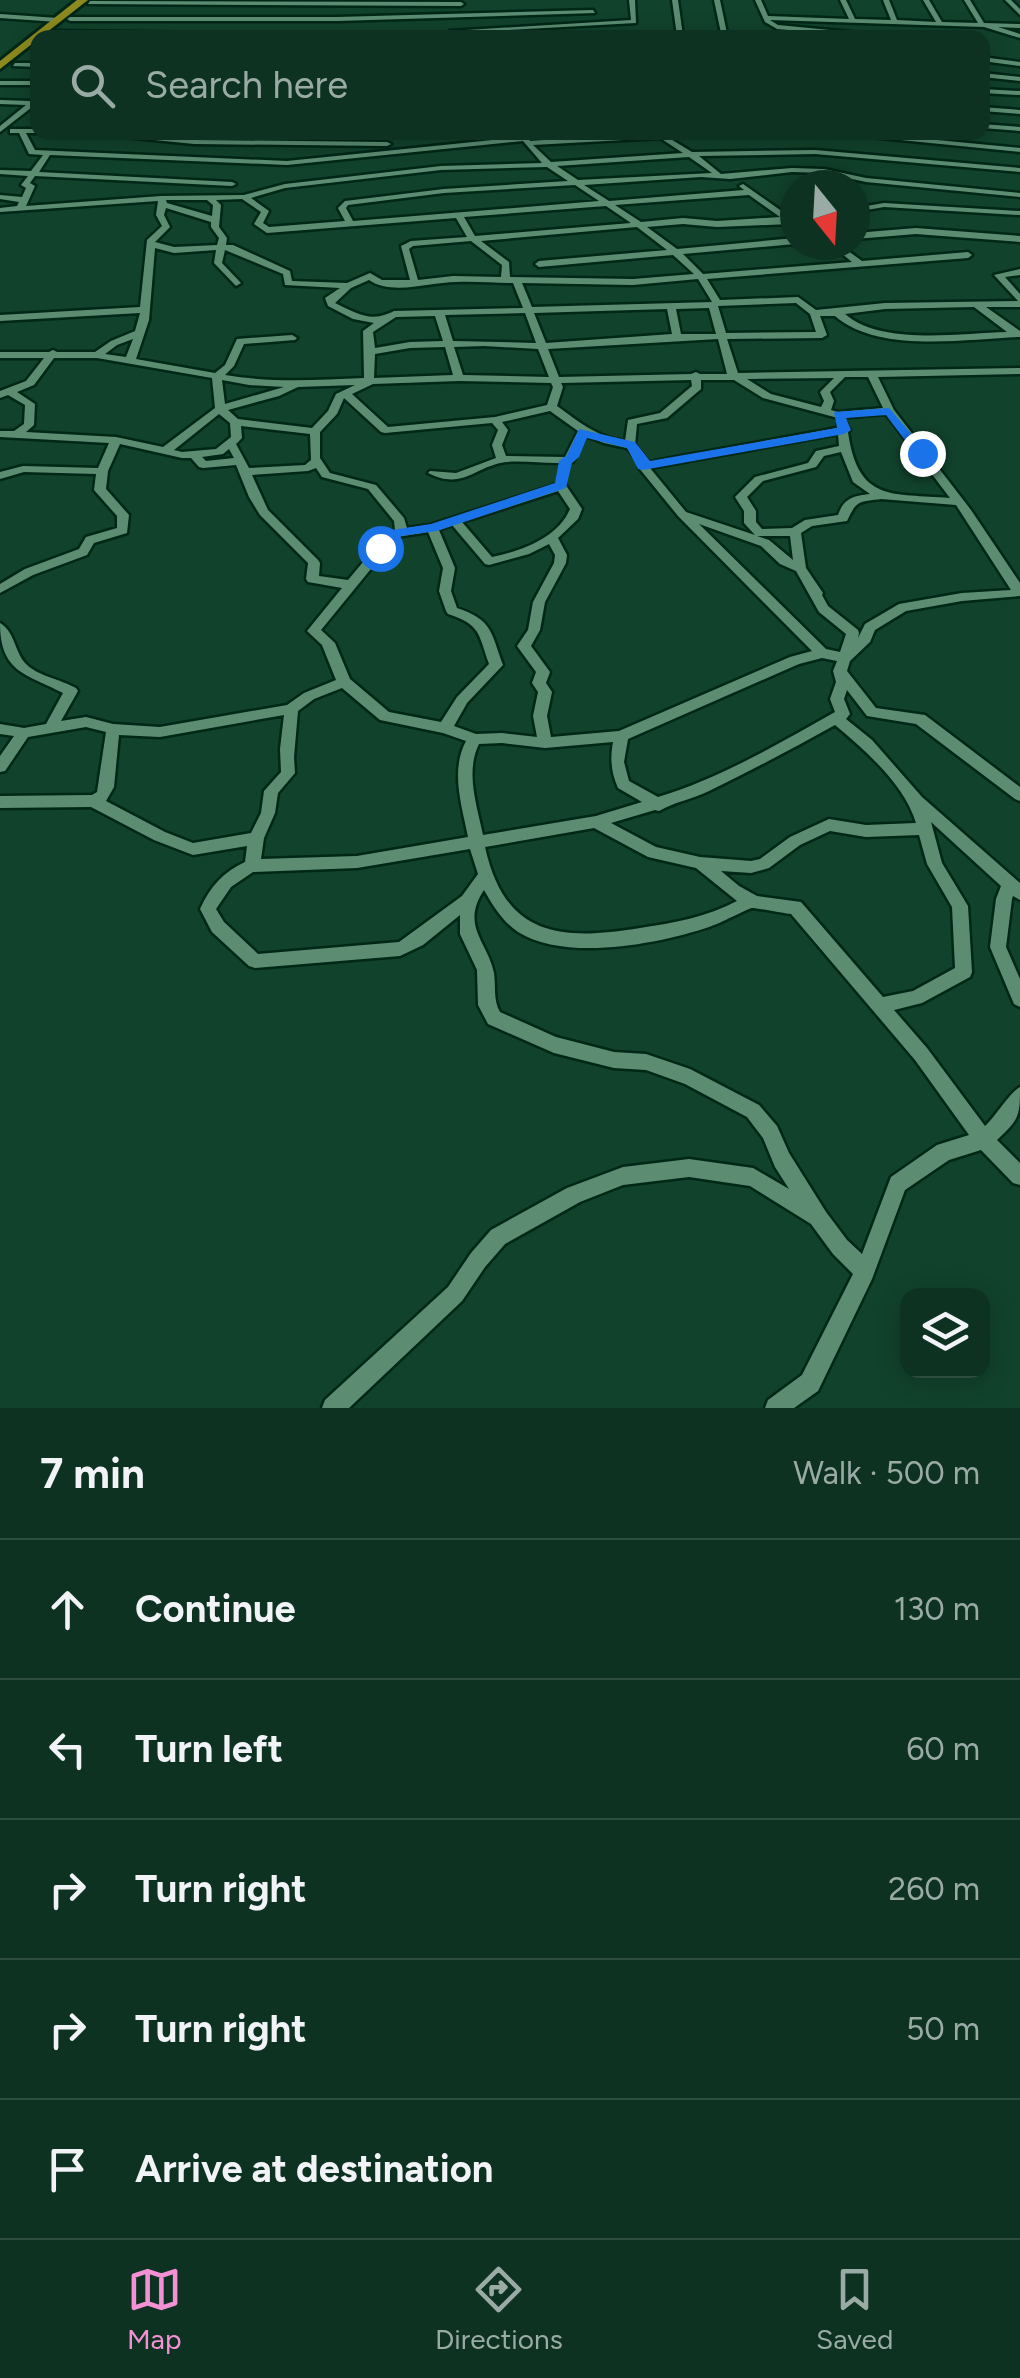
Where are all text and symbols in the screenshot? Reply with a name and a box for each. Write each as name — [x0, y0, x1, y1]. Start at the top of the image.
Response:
search box — [30, 30, 990, 140]
icon: search — [65, 58, 120, 113]
text: Search here — [145, 62, 348, 108]
north arrow — [780, 170, 870, 260]
route end — [900, 431, 946, 477]
route start — [358, 526, 404, 572]
map controls — [900, 1288, 990, 1378]
button: layers — [900, 1288, 990, 1378]
text: 7 min — [40, 1448, 145, 1499]
text: Walk · 500 m — [793, 1454, 980, 1492]
icon: ahead — [40, 1582, 95, 1637]
text: Continue — [135, 1586, 296, 1632]
text: 130 m — [894, 1590, 980, 1628]
icon: left — [40, 1722, 95, 1777]
text: Turn left — [135, 1726, 283, 1772]
text: 60 m — [906, 1730, 980, 1768]
icon: right — [40, 1862, 95, 1917]
text: Turn right — [135, 1866, 307, 1912]
text: 260 m — [888, 1870, 980, 1908]
icon: right — [40, 2002, 95, 2057]
text: Turn right — [135, 2006, 307, 2052]
text: 50 m — [906, 2010, 980, 2048]
icon: arrive — [40, 2142, 95, 2197]
text: Arrive at destination — [135, 2146, 493, 2192]
tab: Map — [127, 2262, 182, 2356]
tab: Directions — [435, 2262, 563, 2356]
tab: Saved — [816, 2262, 893, 2356]

